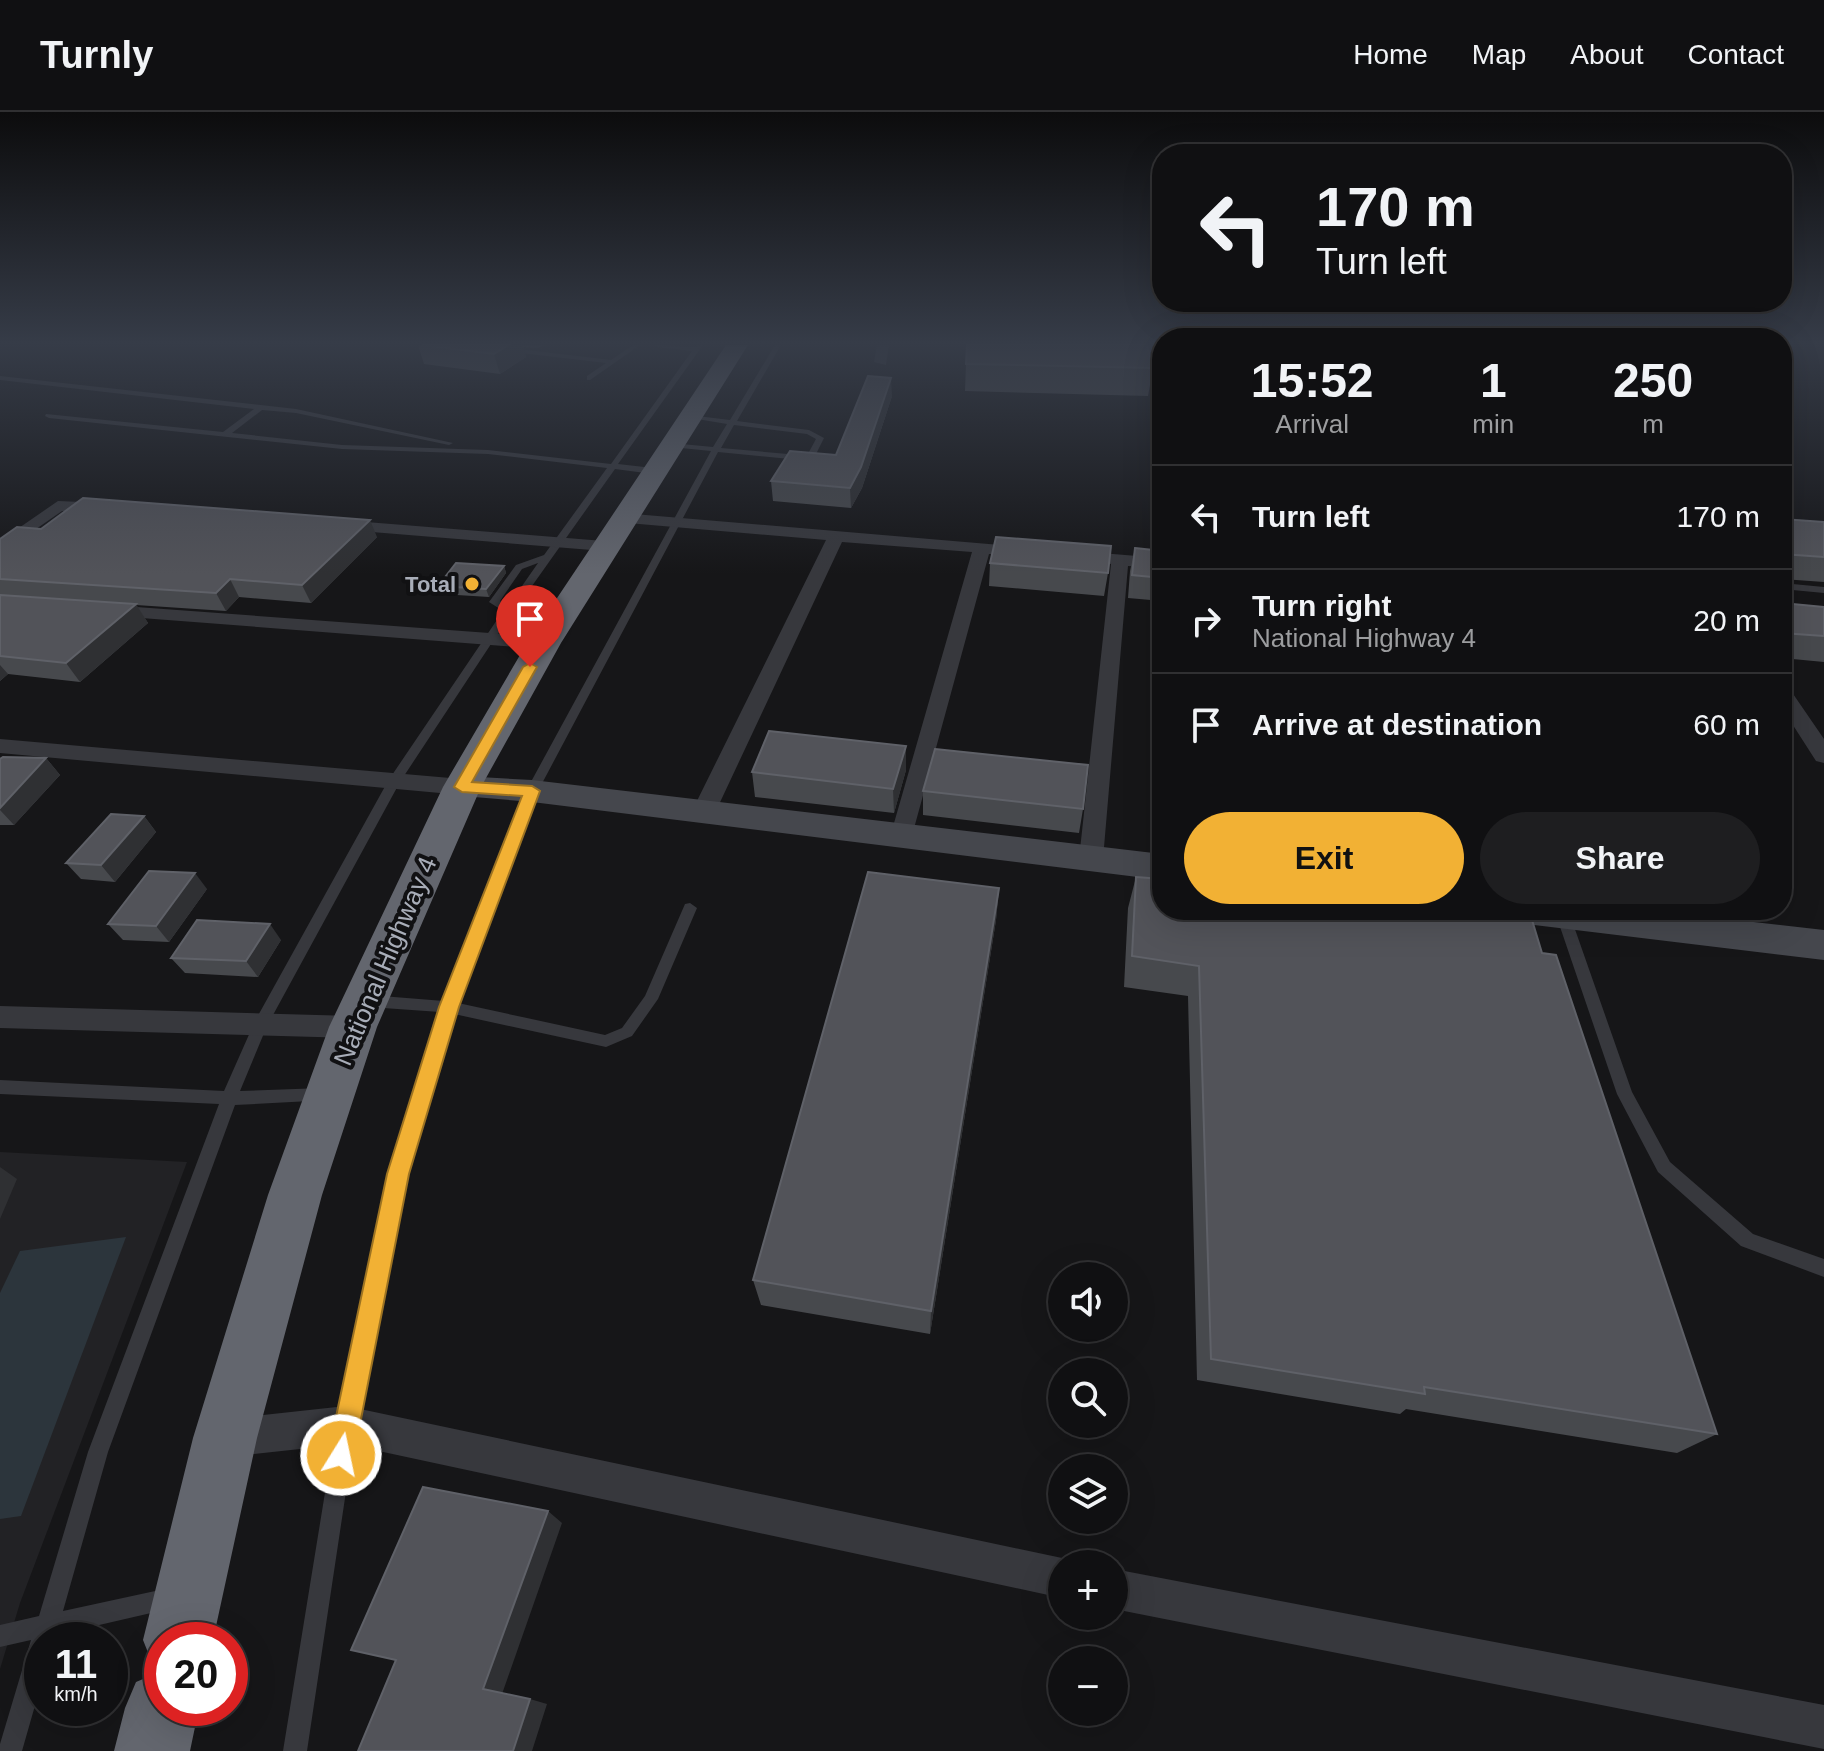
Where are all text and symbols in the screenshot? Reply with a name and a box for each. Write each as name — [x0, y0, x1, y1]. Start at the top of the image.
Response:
text: Turnly — [40, 34, 153, 76]
text: Home — [1353, 39, 1428, 70]
text: Map — [1472, 39, 1526, 70]
text: About — [1570, 39, 1644, 70]
text: Contact — [1688, 39, 1784, 70]
text: 170 m — [1316, 175, 1475, 238]
icon: left — [1184, 176, 1288, 280]
text: Turn left — [1316, 241, 1447, 282]
text: 15:52 — [1251, 354, 1374, 407]
text: 1 — [1480, 354, 1507, 407]
text: 250 — [1613, 354, 1693, 407]
text: Arrival — [1275, 409, 1349, 439]
text: min — [1472, 409, 1514, 439]
text: m — [1642, 409, 1664, 439]
icon: left — [1184, 495, 1228, 539]
text: Turn left — [1252, 500, 1370, 533]
text: 170 m — [1677, 500, 1760, 533]
place label: Total — [405, 572, 456, 597]
marker: Total — [463, 575, 481, 593]
pin — [496, 585, 564, 667]
text: Turn right — [1252, 589, 1391, 622]
icon: arrive — [508, 597, 552, 641]
icon: right — [1184, 599, 1228, 643]
text: 20 m — [1693, 604, 1760, 637]
text: National Highway 4 — [1252, 623, 1476, 653]
icon: arrive — [1184, 703, 1228, 747]
text: Arrive at destination — [1252, 708, 1542, 741]
text: 60 m — [1693, 708, 1760, 741]
button: Exit — [1184, 812, 1464, 904]
button: Share — [1480, 812, 1760, 904]
street label: National Highway 4 — [327, 852, 443, 1070]
map controls — [1048, 1262, 1128, 1726]
button: sound — [1048, 1262, 1128, 1342]
button: search — [1048, 1358, 1128, 1438]
position arrow — [299, 1413, 383, 1497]
button: layers — [1048, 1454, 1128, 1534]
button: + — [1048, 1550, 1128, 1630]
speed limit sign: 20 — [144, 1622, 248, 1726]
text: 11 — [55, 1642, 97, 1686]
button: − — [1048, 1646, 1128, 1726]
text: km/h — [54, 1683, 98, 1705]

